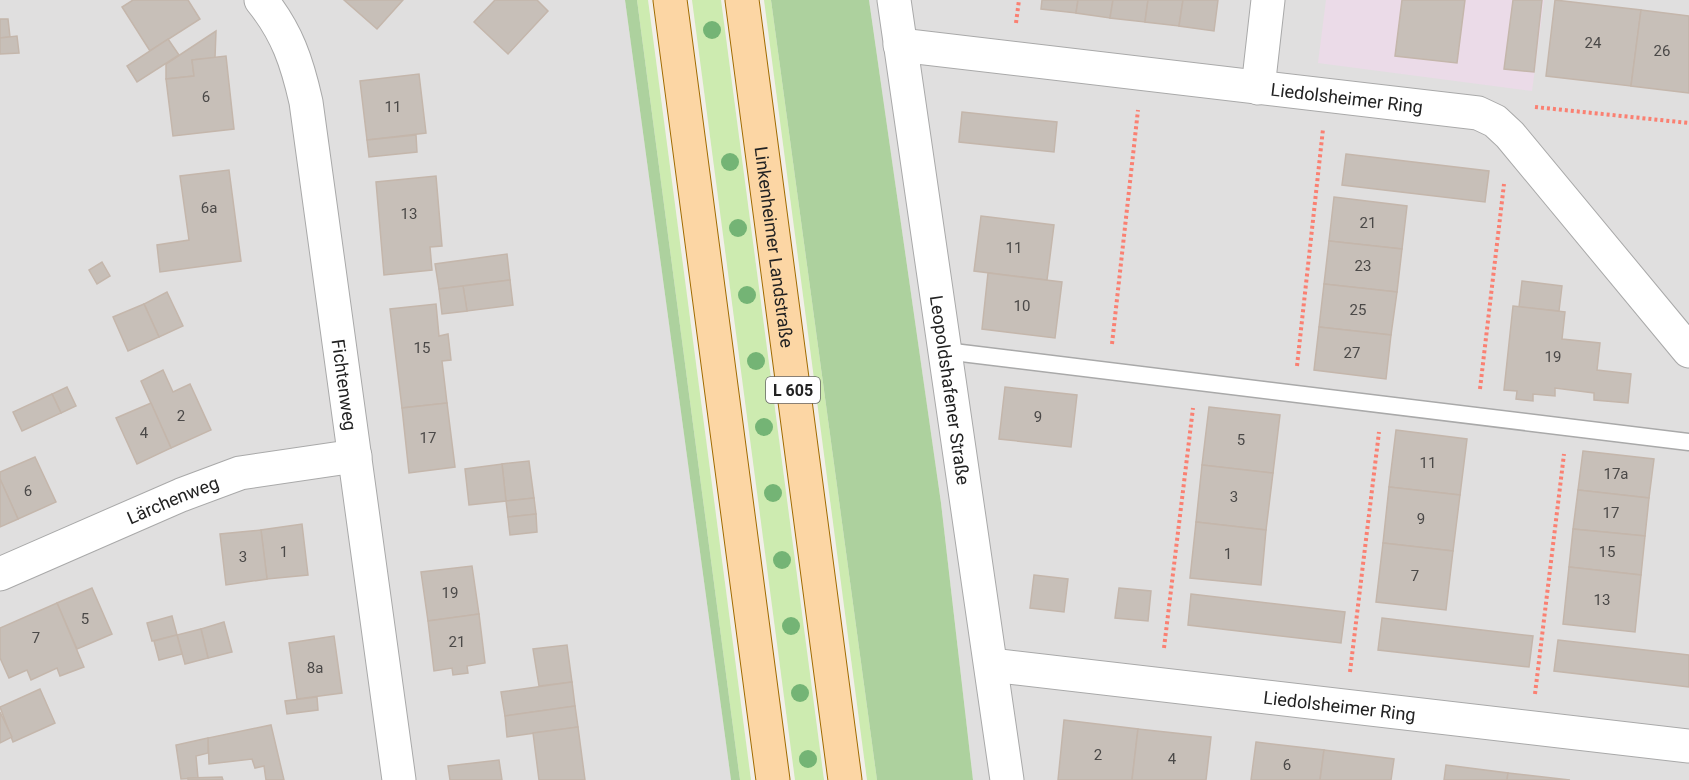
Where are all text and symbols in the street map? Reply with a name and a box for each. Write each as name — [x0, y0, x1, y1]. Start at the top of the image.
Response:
house number: 24 — [1585, 34, 1602, 52]
house number: 26 — [1654, 42, 1670, 60]
street label: Liedolsheimer Ring — [1270, 78, 1424, 117]
house number: 6 — [202, 88, 210, 106]
house number: 11 — [385, 98, 401, 116]
street label: Linkenheimer Landstraße — [751, 145, 798, 349]
house number: 6a — [201, 199, 217, 217]
house number: 13 — [401, 205, 417, 223]
house number: 21 — [1360, 214, 1376, 232]
house number: 11 — [1006, 239, 1022, 257]
house number: 23 — [1355, 257, 1371, 275]
street label: Leopoldshafener Straße — [926, 294, 975, 486]
house number: 10 — [1014, 297, 1030, 315]
house number: 25 — [1350, 301, 1366, 319]
street label: Fichtenweg — [328, 338, 361, 432]
house number: 15 — [414, 339, 430, 357]
house number: 27 — [1344, 344, 1360, 362]
house number: 19 — [1545, 348, 1561, 366]
road number: L 605 — [766, 377, 820, 403]
house number: 2 — [177, 407, 185, 425]
house number: 9 — [1034, 408, 1042, 426]
house number: 4 — [140, 424, 149, 442]
house number: 17 — [420, 429, 436, 447]
house number: 5 — [1237, 431, 1245, 449]
house number: 11 — [1420, 454, 1436, 472]
house number: 17a — [1603, 465, 1629, 483]
street label: Lärchenweg — [123, 471, 221, 528]
house number: 6 — [24, 482, 32, 500]
house number: 3 — [1230, 488, 1238, 506]
house number: 17 — [1603, 504, 1619, 522]
house number: 9 — [1417, 510, 1425, 528]
house number: 1 — [280, 543, 288, 561]
house number: 15 — [1599, 543, 1615, 561]
house number: 1 — [1224, 545, 1232, 563]
house number: 3 — [239, 548, 247, 566]
house number: 7 — [1411, 567, 1419, 585]
house number: 19 — [442, 584, 458, 602]
house number: 13 — [1594, 591, 1610, 609]
house number: 5 — [81, 610, 89, 628]
house number: 7 — [32, 629, 40, 647]
house number: 21 — [449, 633, 465, 651]
house number: 8a — [307, 659, 323, 677]
street label: Liedolsheimer Ring — [1262, 686, 1417, 725]
house number: 2 — [1094, 746, 1102, 764]
house number: 4 — [1168, 750, 1177, 768]
house number: 6 — [1283, 756, 1291, 774]

